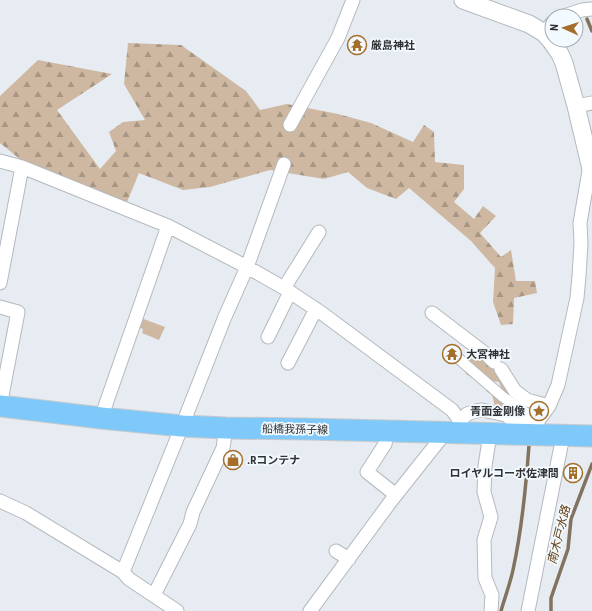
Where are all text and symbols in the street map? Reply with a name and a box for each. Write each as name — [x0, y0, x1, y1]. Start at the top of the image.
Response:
north arrow — [544, 8, 584, 48]
text: N — [548, 24, 561, 31]
temple icon: 厳島神社 — [346, 34, 368, 56]
place label: 厳島神社 — [371, 39, 415, 52]
temple icon: 大宮神社 — [441, 343, 463, 365]
place label: 大宮神社 — [466, 348, 510, 361]
place icon: 青面金剛像 — [528, 400, 550, 422]
place label: 青面金剛像 — [470, 405, 525, 418]
street label: 船橋我孫子線 — [262, 422, 328, 437]
shop icon: .Rコンテナ — [222, 449, 244, 471]
place label: .Rコンテナ — [247, 454, 300, 467]
building icon: ロイヤルコーポ佐津間 — [562, 462, 584, 484]
place label: ロイヤルコーポ佐津間 — [450, 467, 559, 480]
water label: 南木戸水路 — [545, 503, 573, 566]

